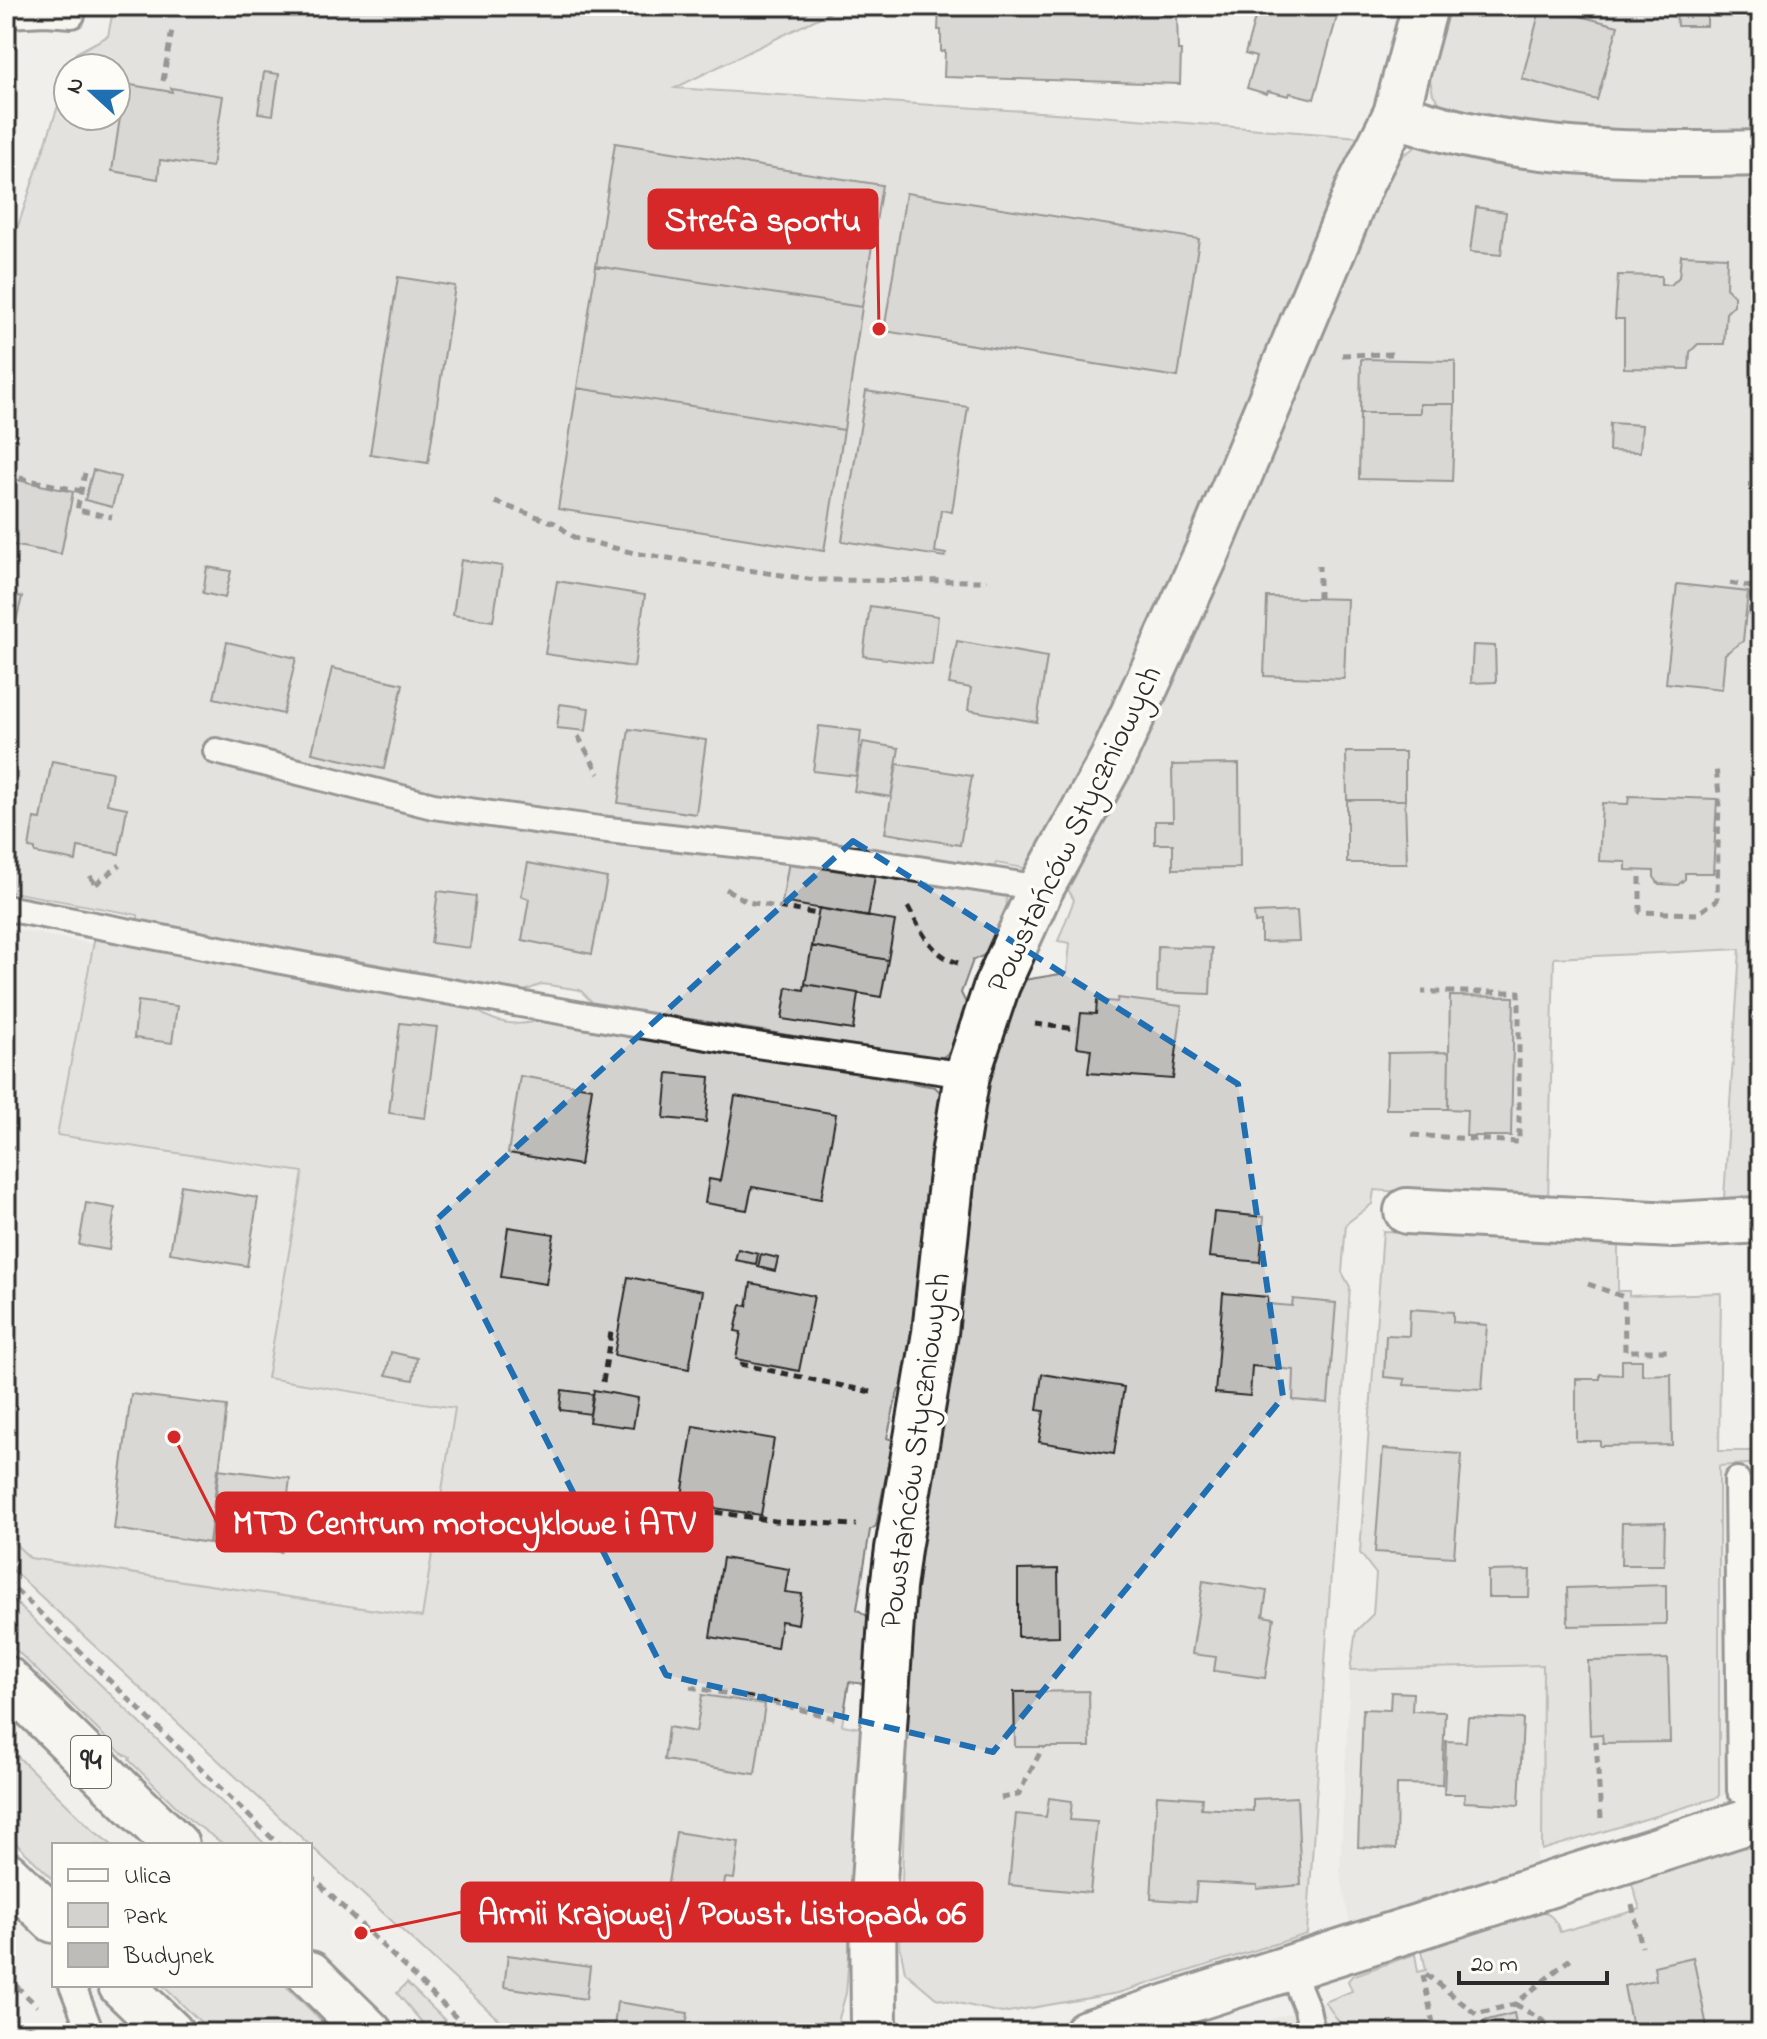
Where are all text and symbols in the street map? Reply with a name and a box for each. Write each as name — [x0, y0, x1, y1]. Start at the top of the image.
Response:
north arrow — [52, 52, 132, 132]
text: N — [59, 73, 94, 99]
callout: Strefa sportu — [649, 190, 877, 248]
text: Strefa sportu — [665, 198, 861, 248]
street label: Powstańców Styczniowych — [976, 658, 1176, 1002]
street label: Powstańców Styczniowych — [869, 1270, 965, 1632]
callout: MTD Centrum motocyklowe i ATV — [217, 1493, 712, 1551]
text: MTD Centrum motocyklowe i ATV — [233, 1501, 696, 1552]
road number: 94 — [71, 1736, 111, 1788]
legend — [52, 1843, 312, 1987]
text: Ulica — [124, 1860, 171, 1895]
callout: Armii Krajowej / Powst. Listopad. 06 — [462, 1883, 982, 1941]
text: Armii Krajowej / Powst. Listopad. 06 — [478, 1891, 966, 1941]
text: Park — [124, 1900, 168, 1935]
scale bar — [1459, 1935, 1607, 1985]
text: Budynek — [123, 1940, 214, 1976]
text: 20 m — [1471, 1948, 1518, 1983]

